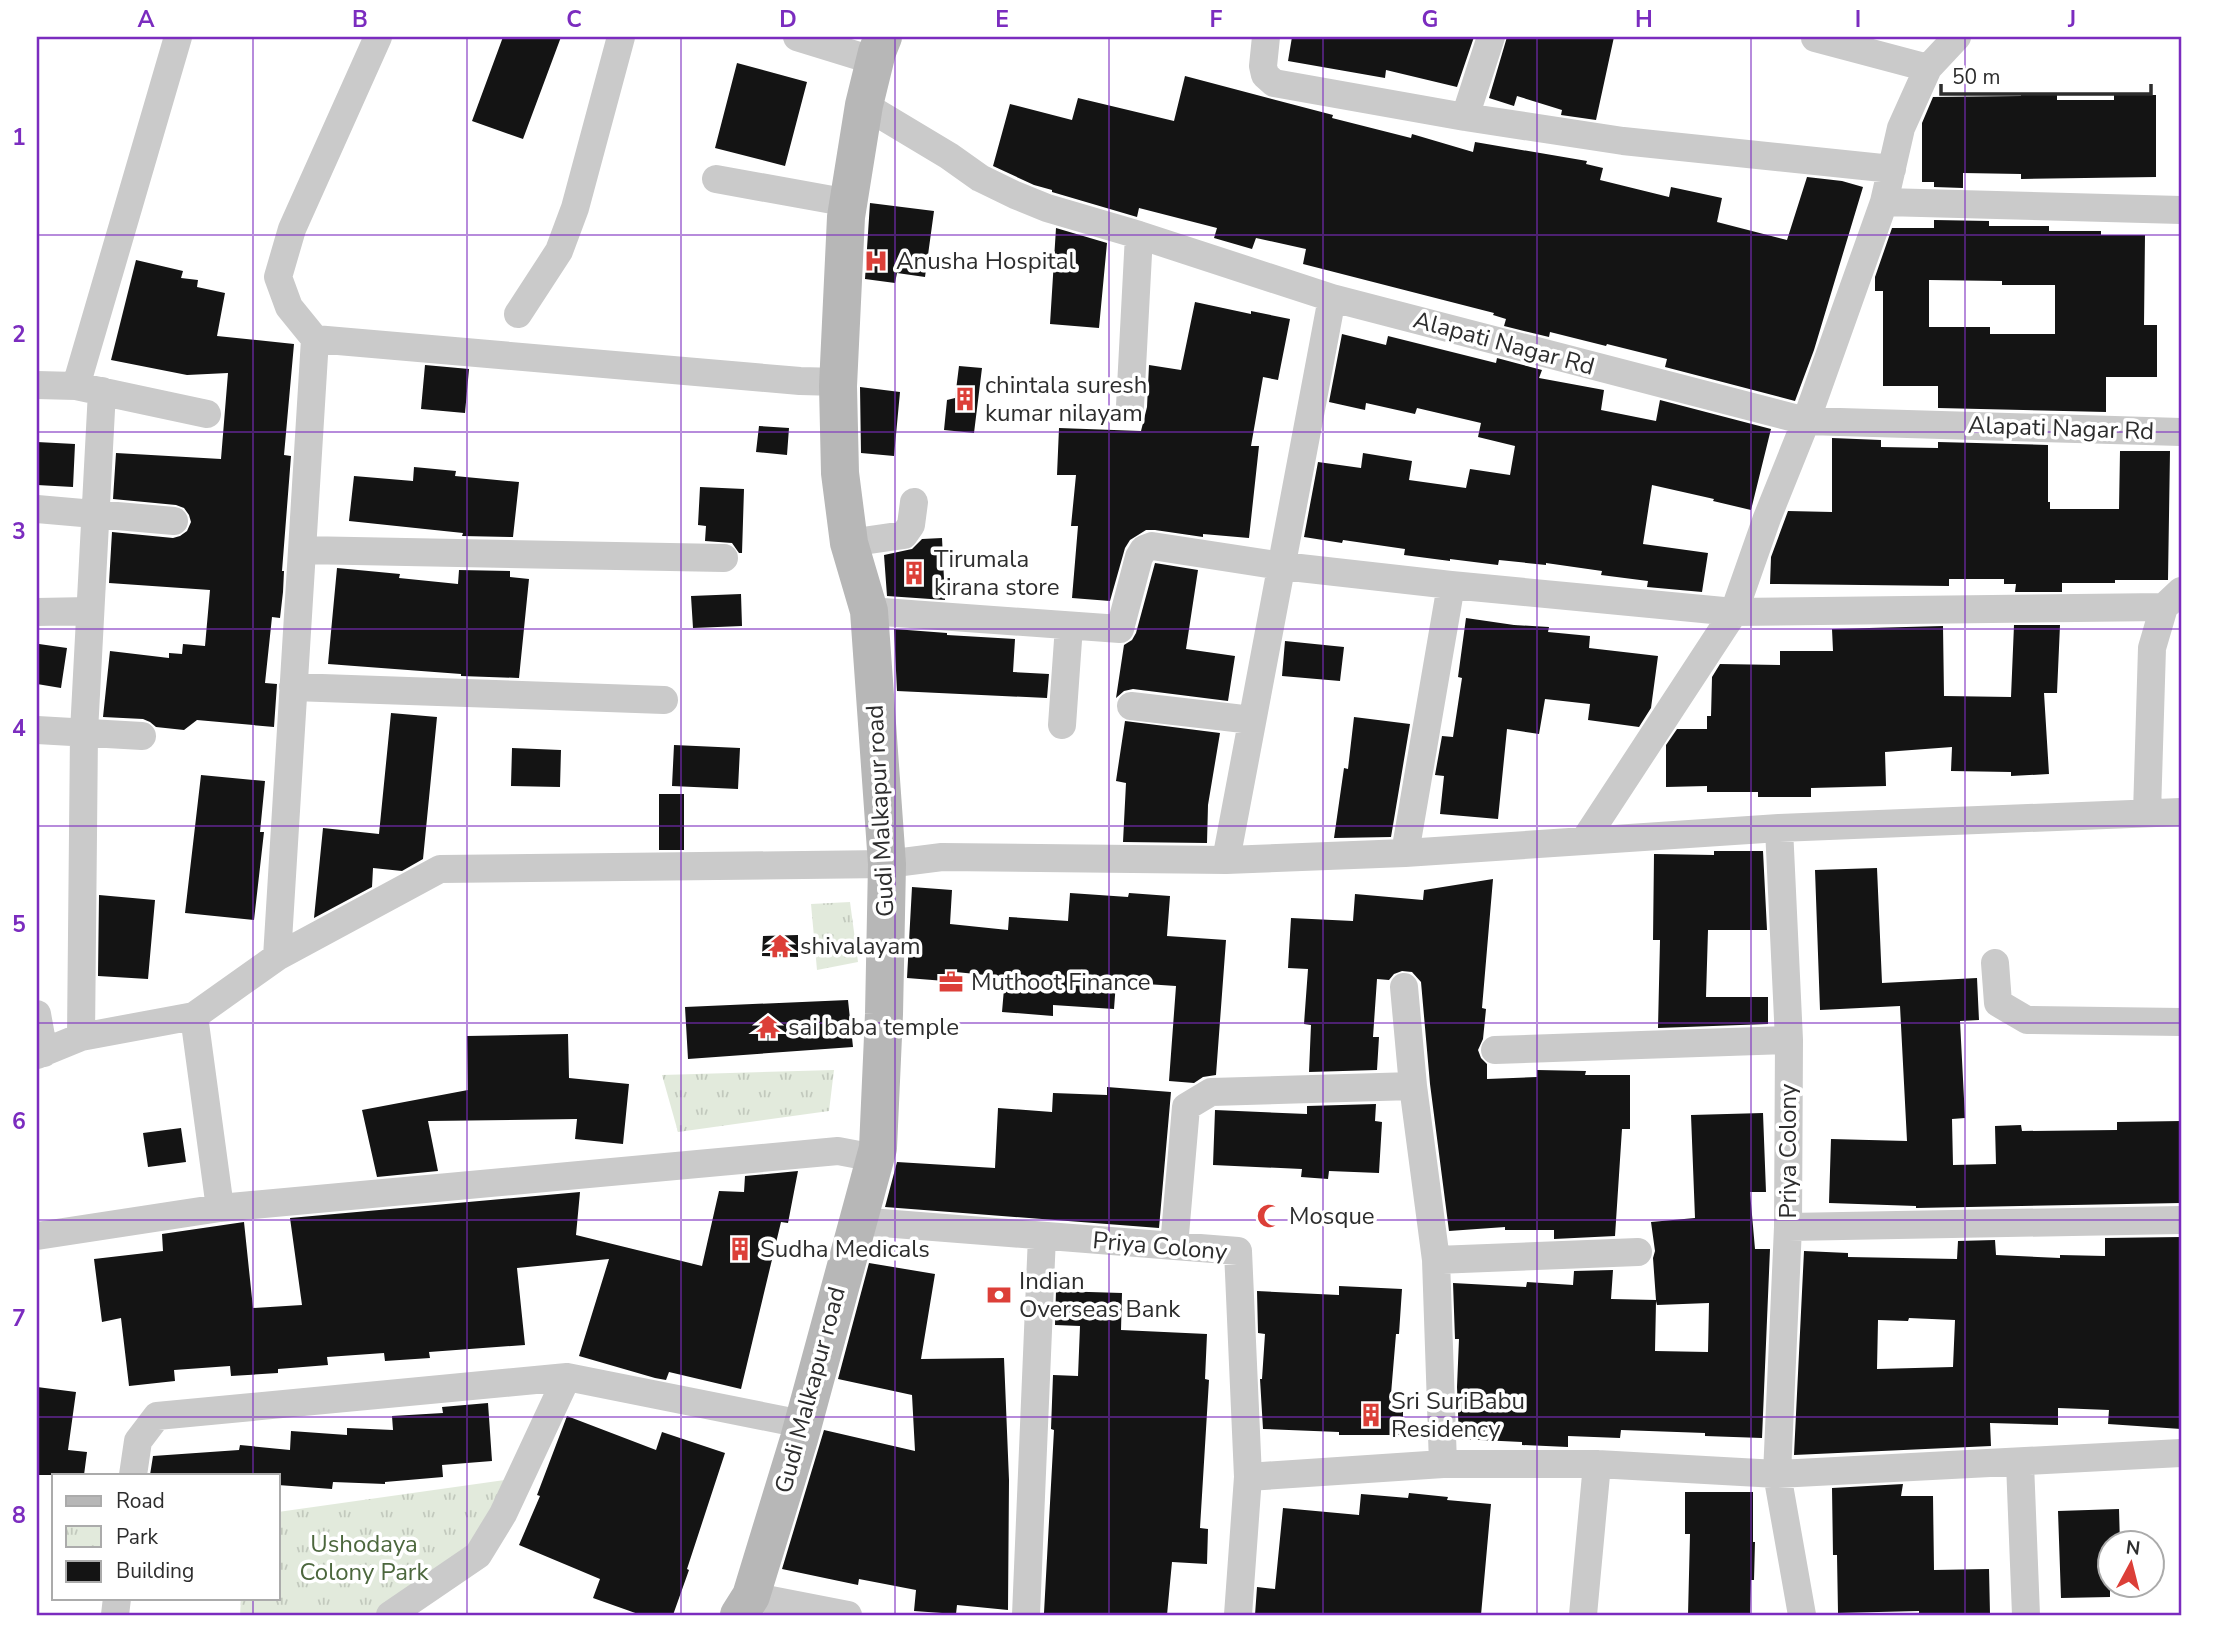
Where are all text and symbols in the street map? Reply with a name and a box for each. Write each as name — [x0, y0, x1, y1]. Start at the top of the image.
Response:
text: A — [137, 4, 155, 35]
text: B — [352, 4, 368, 35]
text: C — [566, 4, 582, 35]
text: D — [779, 4, 797, 35]
text: E — [995, 4, 1009, 35]
text: F — [1210, 4, 1223, 35]
text: G — [1422, 4, 1438, 35]
text: H — [1635, 4, 1653, 35]
text: I — [1855, 4, 1861, 35]
text: J — [2067, 4, 2076, 35]
scale bar — [1941, 52, 2152, 96]
text: 50 m — [1952, 63, 2001, 91]
text: 1 — [12, 122, 26, 153]
place label: Anusha Hospital — [896, 245, 1076, 277]
hospital icon: Anusha Hospital — [862, 247, 890, 275]
street label: Alapati Nagar Rd — [1410, 303, 1598, 383]
text: 2 — [12, 319, 26, 350]
place label: chintala suresh kumar nilayam — [985, 369, 1147, 429]
building icon: chintala suresh kumar nilayam — [951, 385, 979, 413]
street label: Alapati Nagar Rd — [1968, 409, 2154, 447]
text: 3 — [12, 516, 26, 547]
place label: Tirumala kirana store — [934, 543, 1060, 603]
building icon: Tirumala kirana store — [900, 559, 928, 587]
street label: Gudi Malkapur road — [858, 704, 902, 918]
text: 4 — [12, 713, 26, 744]
text: 5 — [12, 909, 26, 940]
place label: shivalayam — [800, 930, 921, 962]
temple icon: shivalayam — [766, 932, 794, 960]
place label: Muthoot Finance — [971, 966, 1151, 998]
office icon: Muthoot Finance — [937, 968, 965, 996]
place label: sai baba temple — [788, 1011, 959, 1043]
temple icon: sai baba temple — [754, 1013, 782, 1041]
street label: Priya Colony — [1772, 1083, 1804, 1218]
text: 6 — [12, 1106, 26, 1137]
place label: Mosque — [1289, 1200, 1375, 1232]
mosque icon: Mosque — [1255, 1202, 1283, 1230]
street label: Priya Colony — [1091, 1224, 1229, 1268]
place label: Sudha Medicals — [760, 1233, 930, 1265]
building icon: Sudha Medicals — [726, 1235, 754, 1263]
place label: Indian Overseas Bank — [1019, 1265, 1181, 1325]
bank icon: Indian Overseas Bank — [985, 1281, 1013, 1309]
street label: Gudi Malkapur road — [767, 1283, 853, 1497]
text: 7 — [12, 1303, 26, 1334]
place label: Sri SuriBabu Residency — [1391, 1385, 1525, 1445]
building icon: Sri SuriBabu Residency — [1357, 1401, 1385, 1429]
legend — [52, 1474, 280, 1600]
text: Road — [116, 1487, 165, 1515]
text: 8 — [12, 1500, 26, 1531]
text: Park — [116, 1523, 158, 1551]
park label: Ushodaya Colony Park — [300, 1528, 429, 1588]
north arrow — [2096, 1530, 2166, 1600]
text: N — [2124, 1534, 2142, 1562]
text: Building — [116, 1557, 194, 1585]

